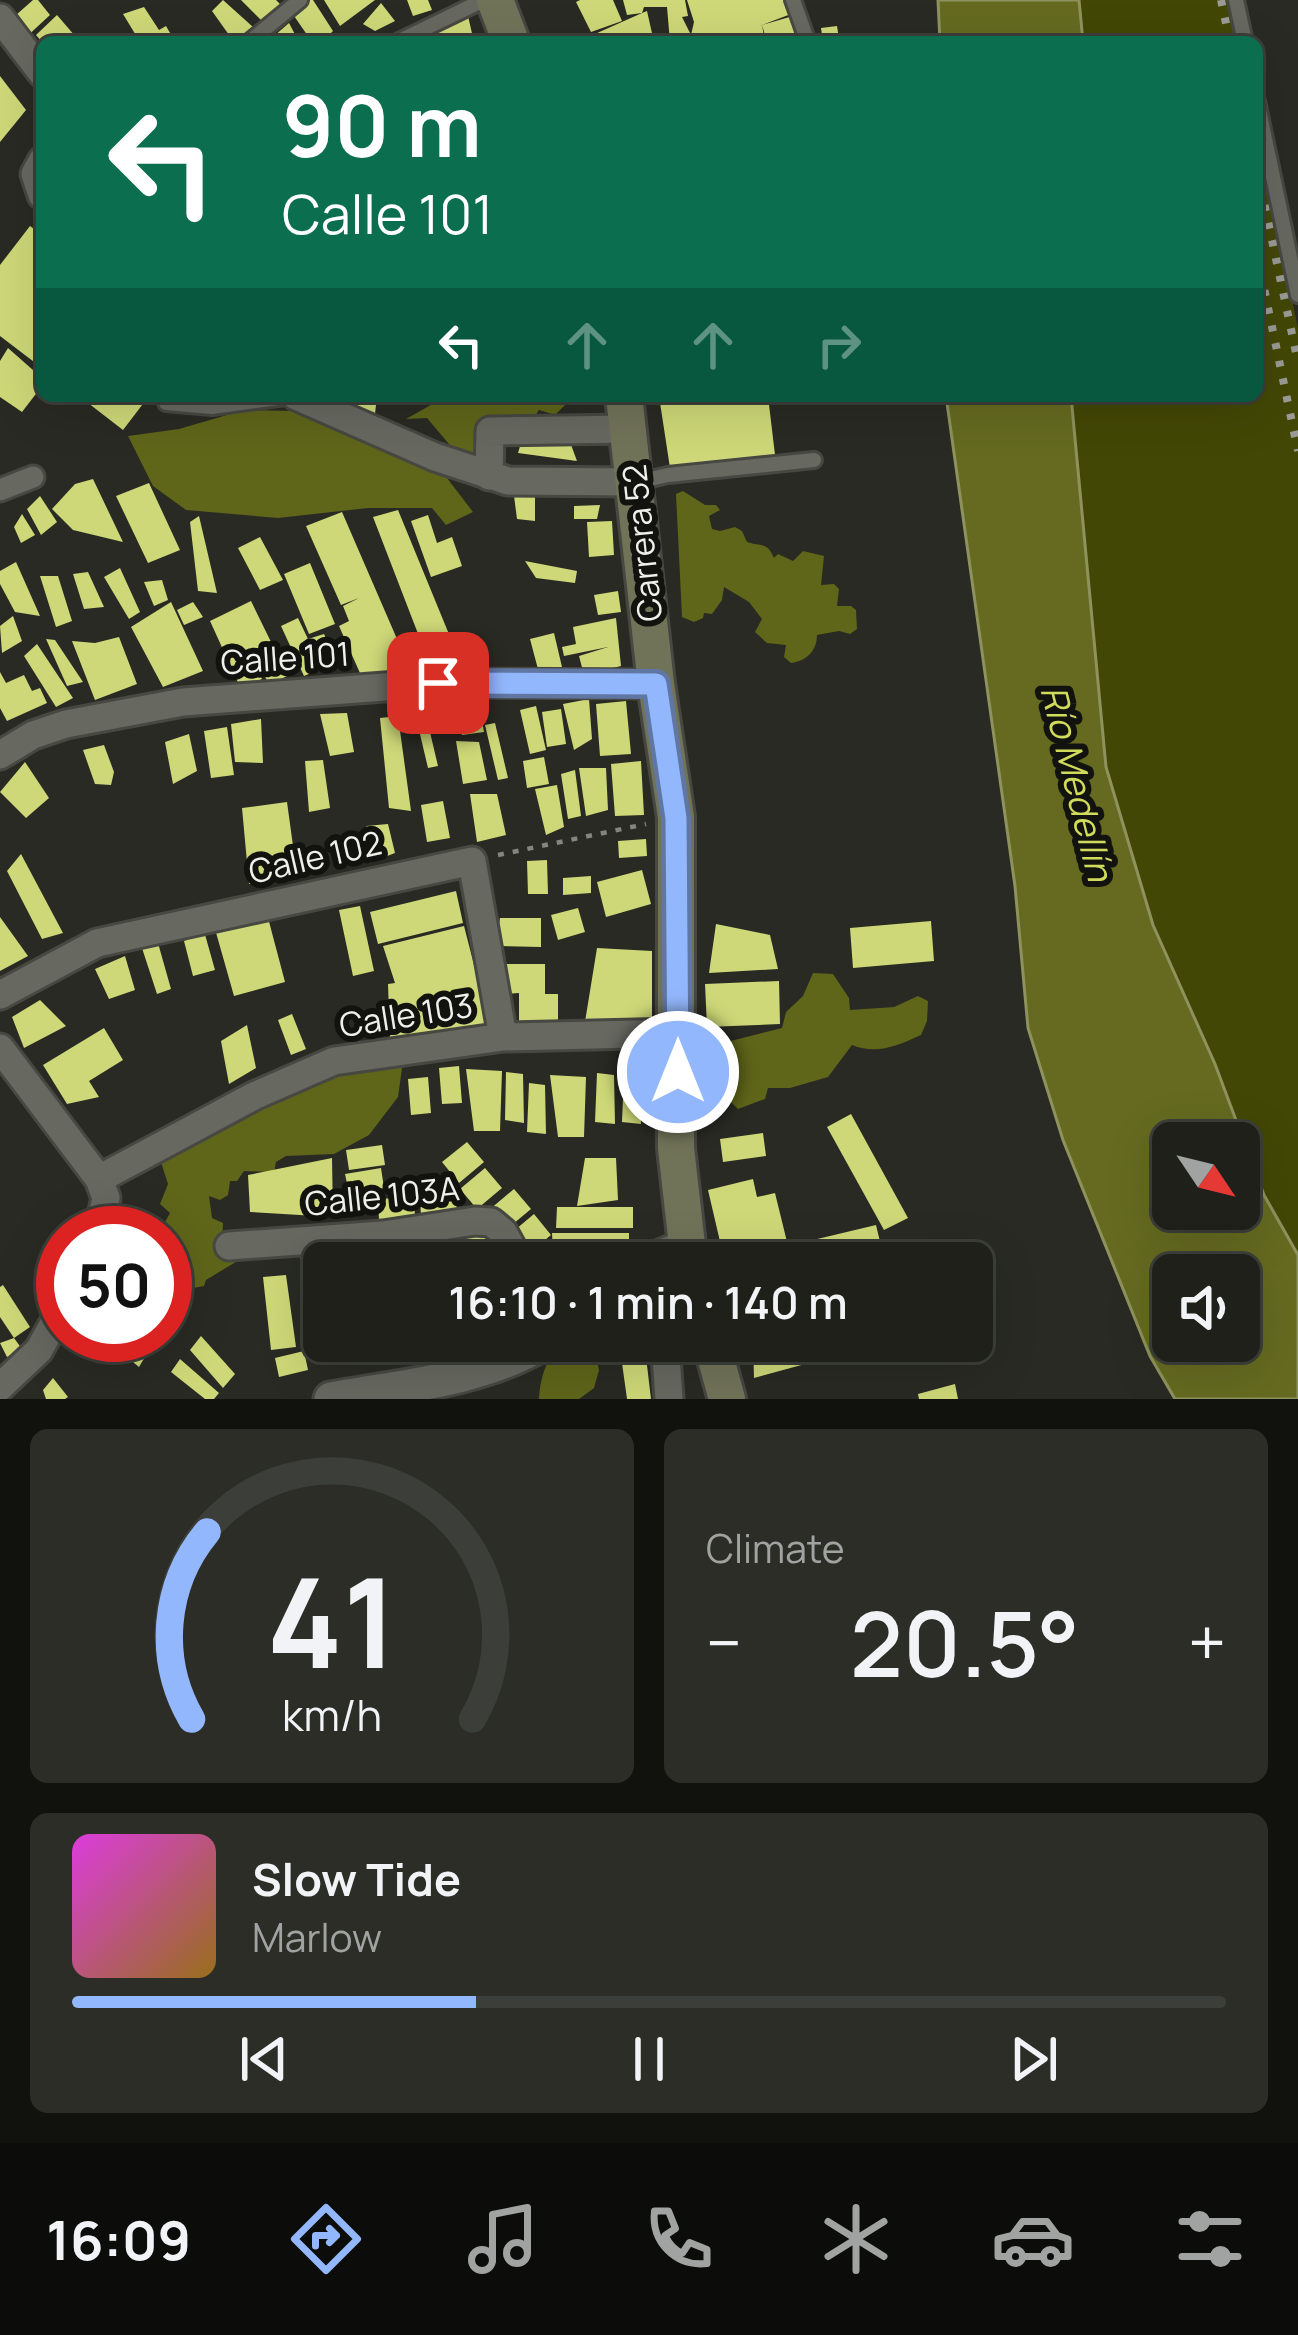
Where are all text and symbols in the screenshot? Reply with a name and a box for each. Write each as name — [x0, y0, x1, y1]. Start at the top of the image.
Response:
text: 90 m — [282, 67, 482, 182]
icon: left — [84, 84, 240, 240]
text: Calle 101 — [282, 176, 493, 250]
icon: left — [428, 312, 494, 378]
icon: ahead — [554, 312, 620, 378]
icon: ahead — [680, 312, 746, 378]
icon: right — [806, 312, 872, 378]
street label: Carrera 52 — [611, 462, 672, 624]
street label: Calle 101 — [219, 631, 351, 684]
pin — [387, 632, 489, 734]
icon: arrive — [405, 650, 471, 716]
water label: Río Medellín — [1030, 680, 1126, 887]
street label: Calle 102 — [244, 819, 386, 894]
street label: Calle 103 — [336, 982, 476, 1047]
position arrow — [615, 1009, 741, 1135]
north arrow — [1152, 1122, 1260, 1230]
map controls — [1152, 1122, 1260, 1362]
street label: Calle 103A — [302, 1165, 462, 1226]
speed limit sign: 50 — [36, 1206, 192, 1362]
button: sound — [1152, 1254, 1260, 1362]
text: 16:10 · 1 min · 140 m — [448, 1271, 848, 1333]
text: Climate — [706, 1521, 845, 1575]
text: 41 — [267, 1535, 397, 1705]
text: 20.5° — [850, 1581, 1080, 1704]
text: − — [706, 1597, 742, 1687]
text: + — [1188, 1597, 1226, 1687]
text: km/h — [282, 1685, 382, 1744]
text: Slow Tide — [252, 1848, 461, 1910]
text: Marlow — [252, 1910, 382, 1964]
icon: previous — [231, 2026, 297, 2092]
icon: pause — [616, 2026, 682, 2092]
icon: next — [1001, 2026, 1067, 2092]
icon: directions — [284, 2197, 368, 2281]
icon: music — [461, 2197, 545, 2281]
icon: phone — [637, 2197, 721, 2281]
icon: climate — [814, 2197, 898, 2281]
icon: car — [991, 2197, 1075, 2281]
icon: filters — [1168, 2197, 1252, 2281]
text: 16:09 — [46, 2202, 191, 2276]

